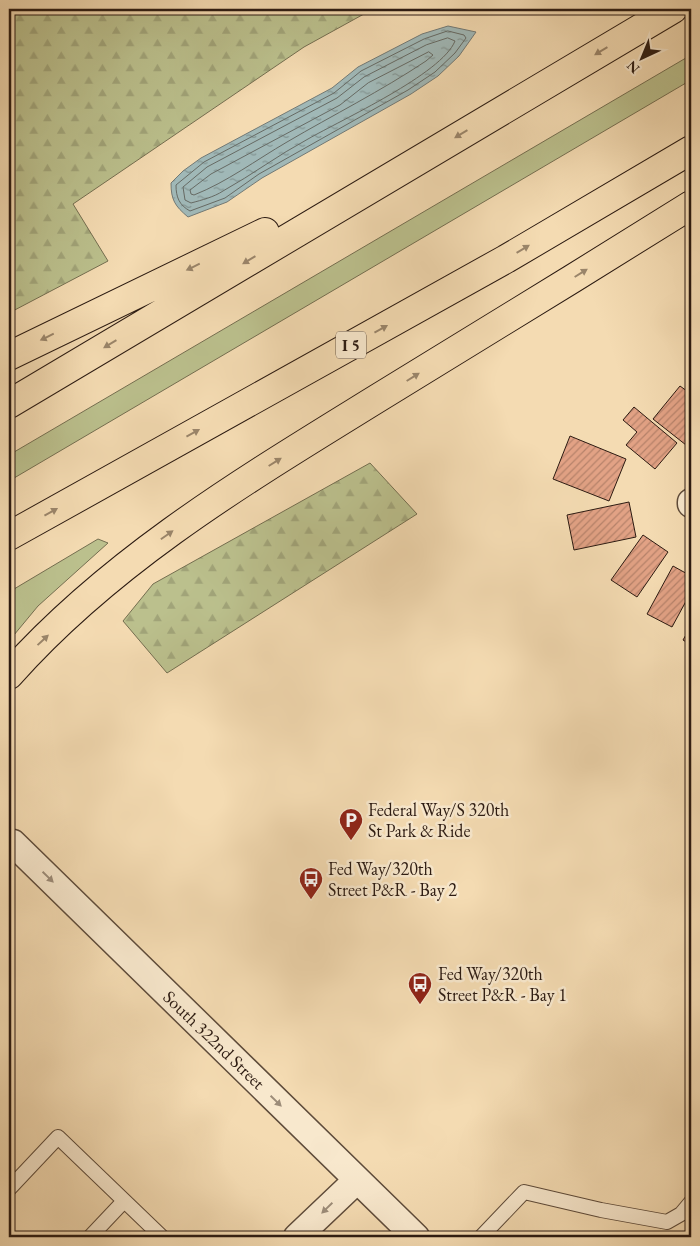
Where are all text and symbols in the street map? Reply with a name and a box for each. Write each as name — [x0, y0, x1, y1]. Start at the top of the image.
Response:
north arrow — [618, 32, 668, 82]
one-way arrow — [595, 47, 608, 56]
text: N — [622, 56, 643, 78]
one-way arrow — [455, 129, 468, 138]
one-way arrow — [517, 245, 530, 254]
one-way arrow — [243, 256, 256, 265]
one-way arrow — [186, 263, 200, 271]
one-way arrow — [575, 268, 588, 278]
one-way arrow — [374, 325, 389, 333]
road number: I 5 — [336, 332, 366, 358]
one-way arrow — [40, 334, 54, 342]
one-way arrow — [103, 339, 116, 348]
one-way arrow — [407, 372, 420, 381]
one-way arrow — [186, 429, 201, 437]
one-way arrow — [269, 458, 282, 467]
one-way arrow — [44, 508, 59, 516]
one-way arrow — [160, 530, 173, 540]
one-way arrow — [36, 634, 48, 646]
place label: Federal Way/S 320th St Park & Ride — [368, 798, 509, 842]
parking icon: Federal Way/S 320th St Park & Ride — [338, 807, 364, 841]
place label: Fed Way/320th Street P&R - Bay 2 — [328, 857, 457, 901]
bus stop icon: Fed Way/320th Street P&R - Bay 2 — [298, 866, 324, 900]
one-way arrow — [41, 871, 53, 883]
place label: Fed Way/320th Street P&R - Bay 1 — [438, 962, 567, 1006]
bus stop icon: Fed Way/320th Street P&R - Bay 1 — [407, 971, 433, 1005]
street label: South 322nd Street — [159, 985, 270, 1094]
one-way arrow — [270, 1095, 282, 1107]
one-way arrow — [321, 1202, 333, 1214]

